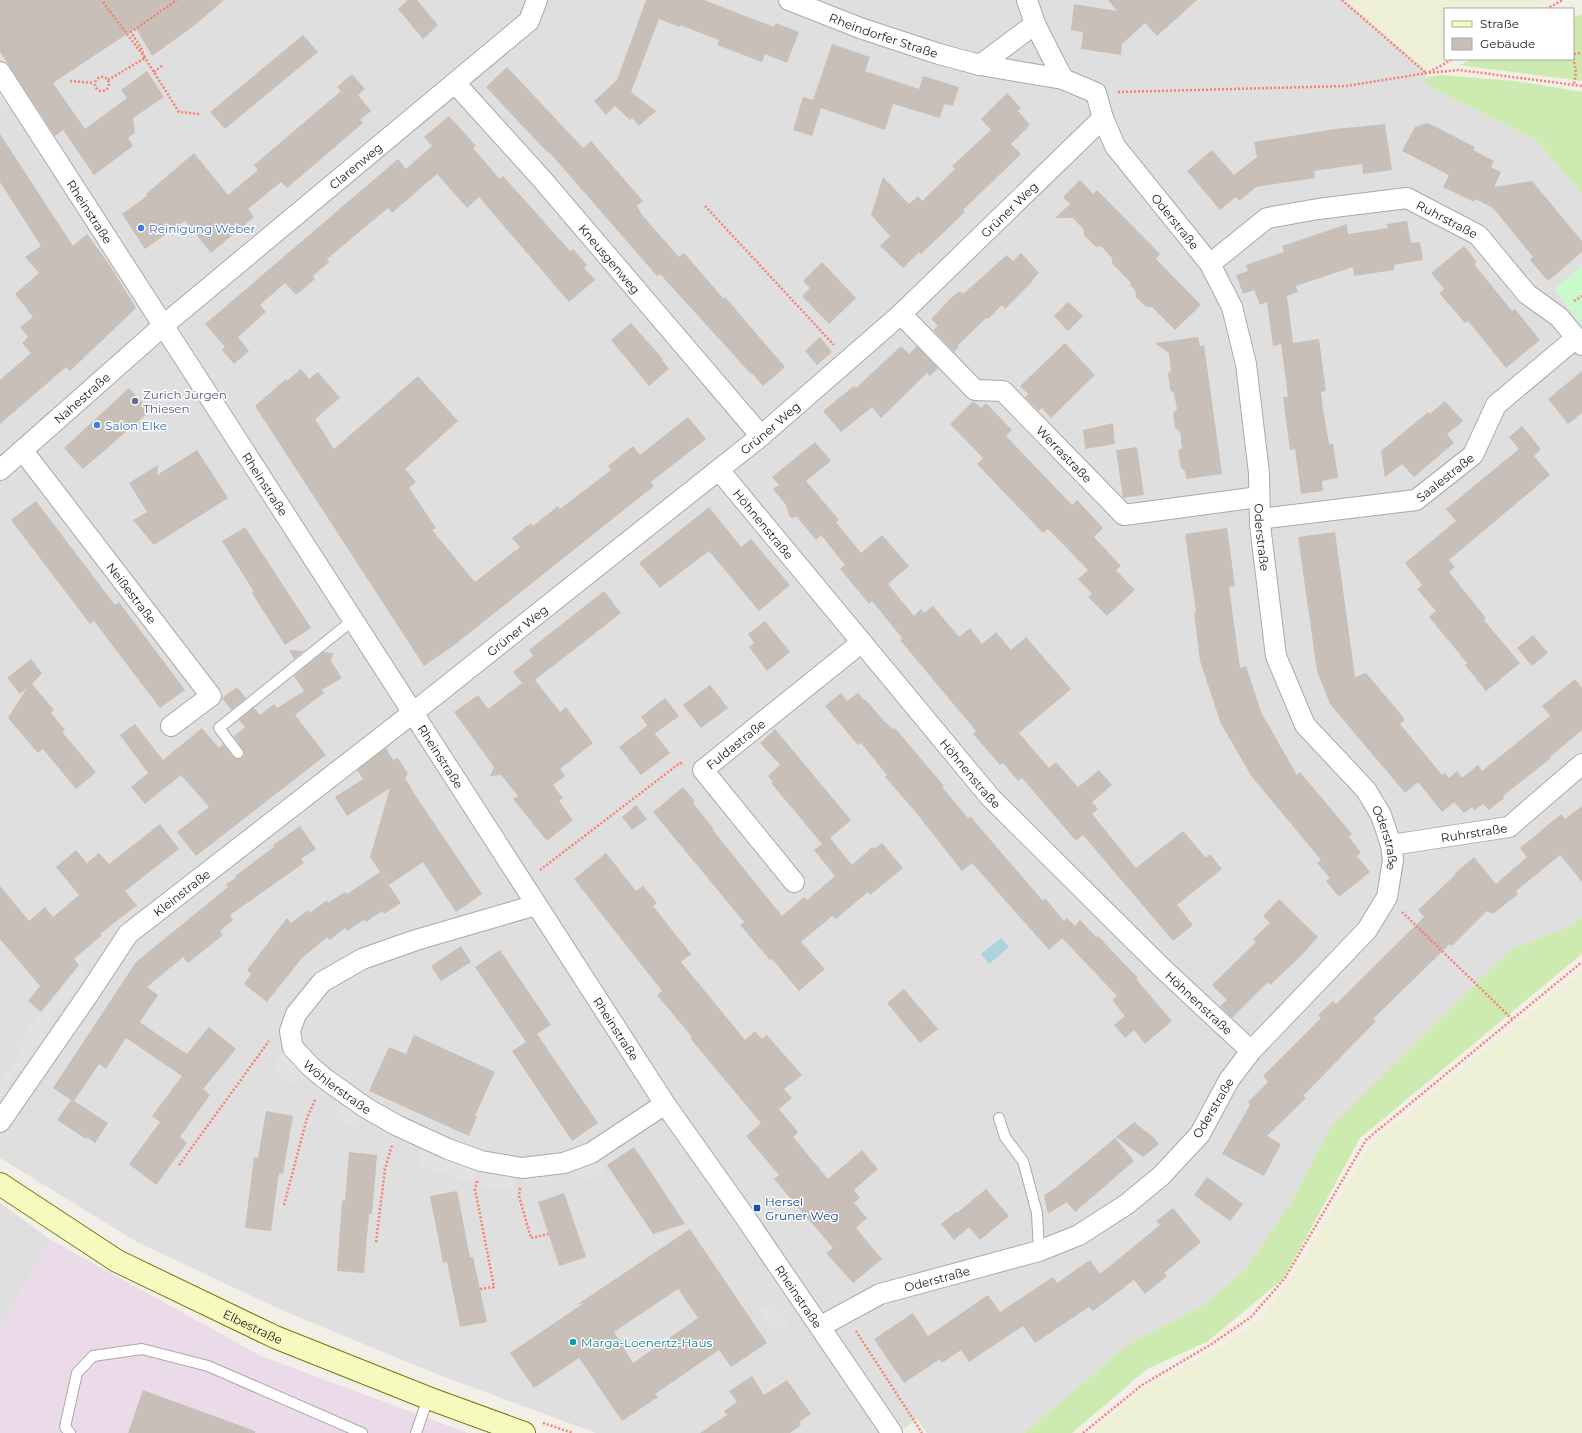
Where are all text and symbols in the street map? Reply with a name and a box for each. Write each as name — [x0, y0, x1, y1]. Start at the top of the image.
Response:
legend — [1444, 8, 1574, 60]
street label: Rheindorfer Straße — [827, 9, 940, 61]
text: Straße — [1480, 16, 1519, 31]
text: Gebäude — [1480, 36, 1535, 51]
street label: Clarenweg — [326, 139, 385, 192]
street label: Rheinstraße — [64, 177, 116, 246]
street label: Grüner Weg — [977, 178, 1041, 240]
street label: Oderstraße — [1149, 190, 1203, 252]
street label: Ruhrstraße — [1414, 197, 1480, 241]
place label: Reinigung Weber — [149, 221, 256, 236]
street label: Kneusgenweg — [576, 221, 644, 297]
marker: Reinigung Weber — [136, 223, 146, 233]
street label: Nahestraße — [51, 369, 113, 426]
place label: Zurich Jürgen Thiesen — [143, 387, 227, 416]
marker: Zurich Jürgen Thiesen — [130, 396, 140, 406]
street label: Grüner Weg — [737, 398, 803, 457]
place label: Salon Elke — [105, 418, 167, 433]
marker: Salon Elke — [92, 420, 102, 430]
street label: Werrastraße — [1033, 422, 1095, 485]
street label: Rheinstraße — [239, 449, 291, 519]
street label: Saalestraße — [1413, 450, 1477, 505]
street label: Höhnenstraße — [730, 486, 797, 562]
street label: Oderstraße — [1252, 503, 1273, 572]
street label: Neißestraße — [104, 559, 160, 627]
street label: Grüner Weg — [483, 601, 550, 659]
street label: Fuldastraße — [703, 716, 768, 772]
street label: Rheinstraße — [415, 722, 467, 791]
street label: Höhnenstraße — [937, 735, 1004, 811]
street label: Oderstraße — [1369, 802, 1401, 871]
street label: Ruhrstraße — [1440, 820, 1508, 845]
street label: Kleinstraße — [150, 866, 213, 919]
street label: Höhnenstraße — [1162, 968, 1236, 1038]
street label: Rheinstraße — [590, 994, 642, 1063]
street label: Wöhlerstraße — [300, 1056, 374, 1117]
street label: Oderstraße — [1189, 1075, 1237, 1141]
place label: Hersel Grüner Weg — [765, 1194, 839, 1223]
marker: Hersel Grüner Weg — [752, 1203, 762, 1213]
street label: Rheinstraße — [772, 1262, 826, 1331]
street label: Oderstraße — [902, 1263, 972, 1295]
street label: Elbestraße — [221, 1306, 285, 1347]
place label: Marga-Loenertz-Haus — [581, 1335, 713, 1350]
marker: Marga-Loenertz-Haus — [568, 1337, 578, 1347]

